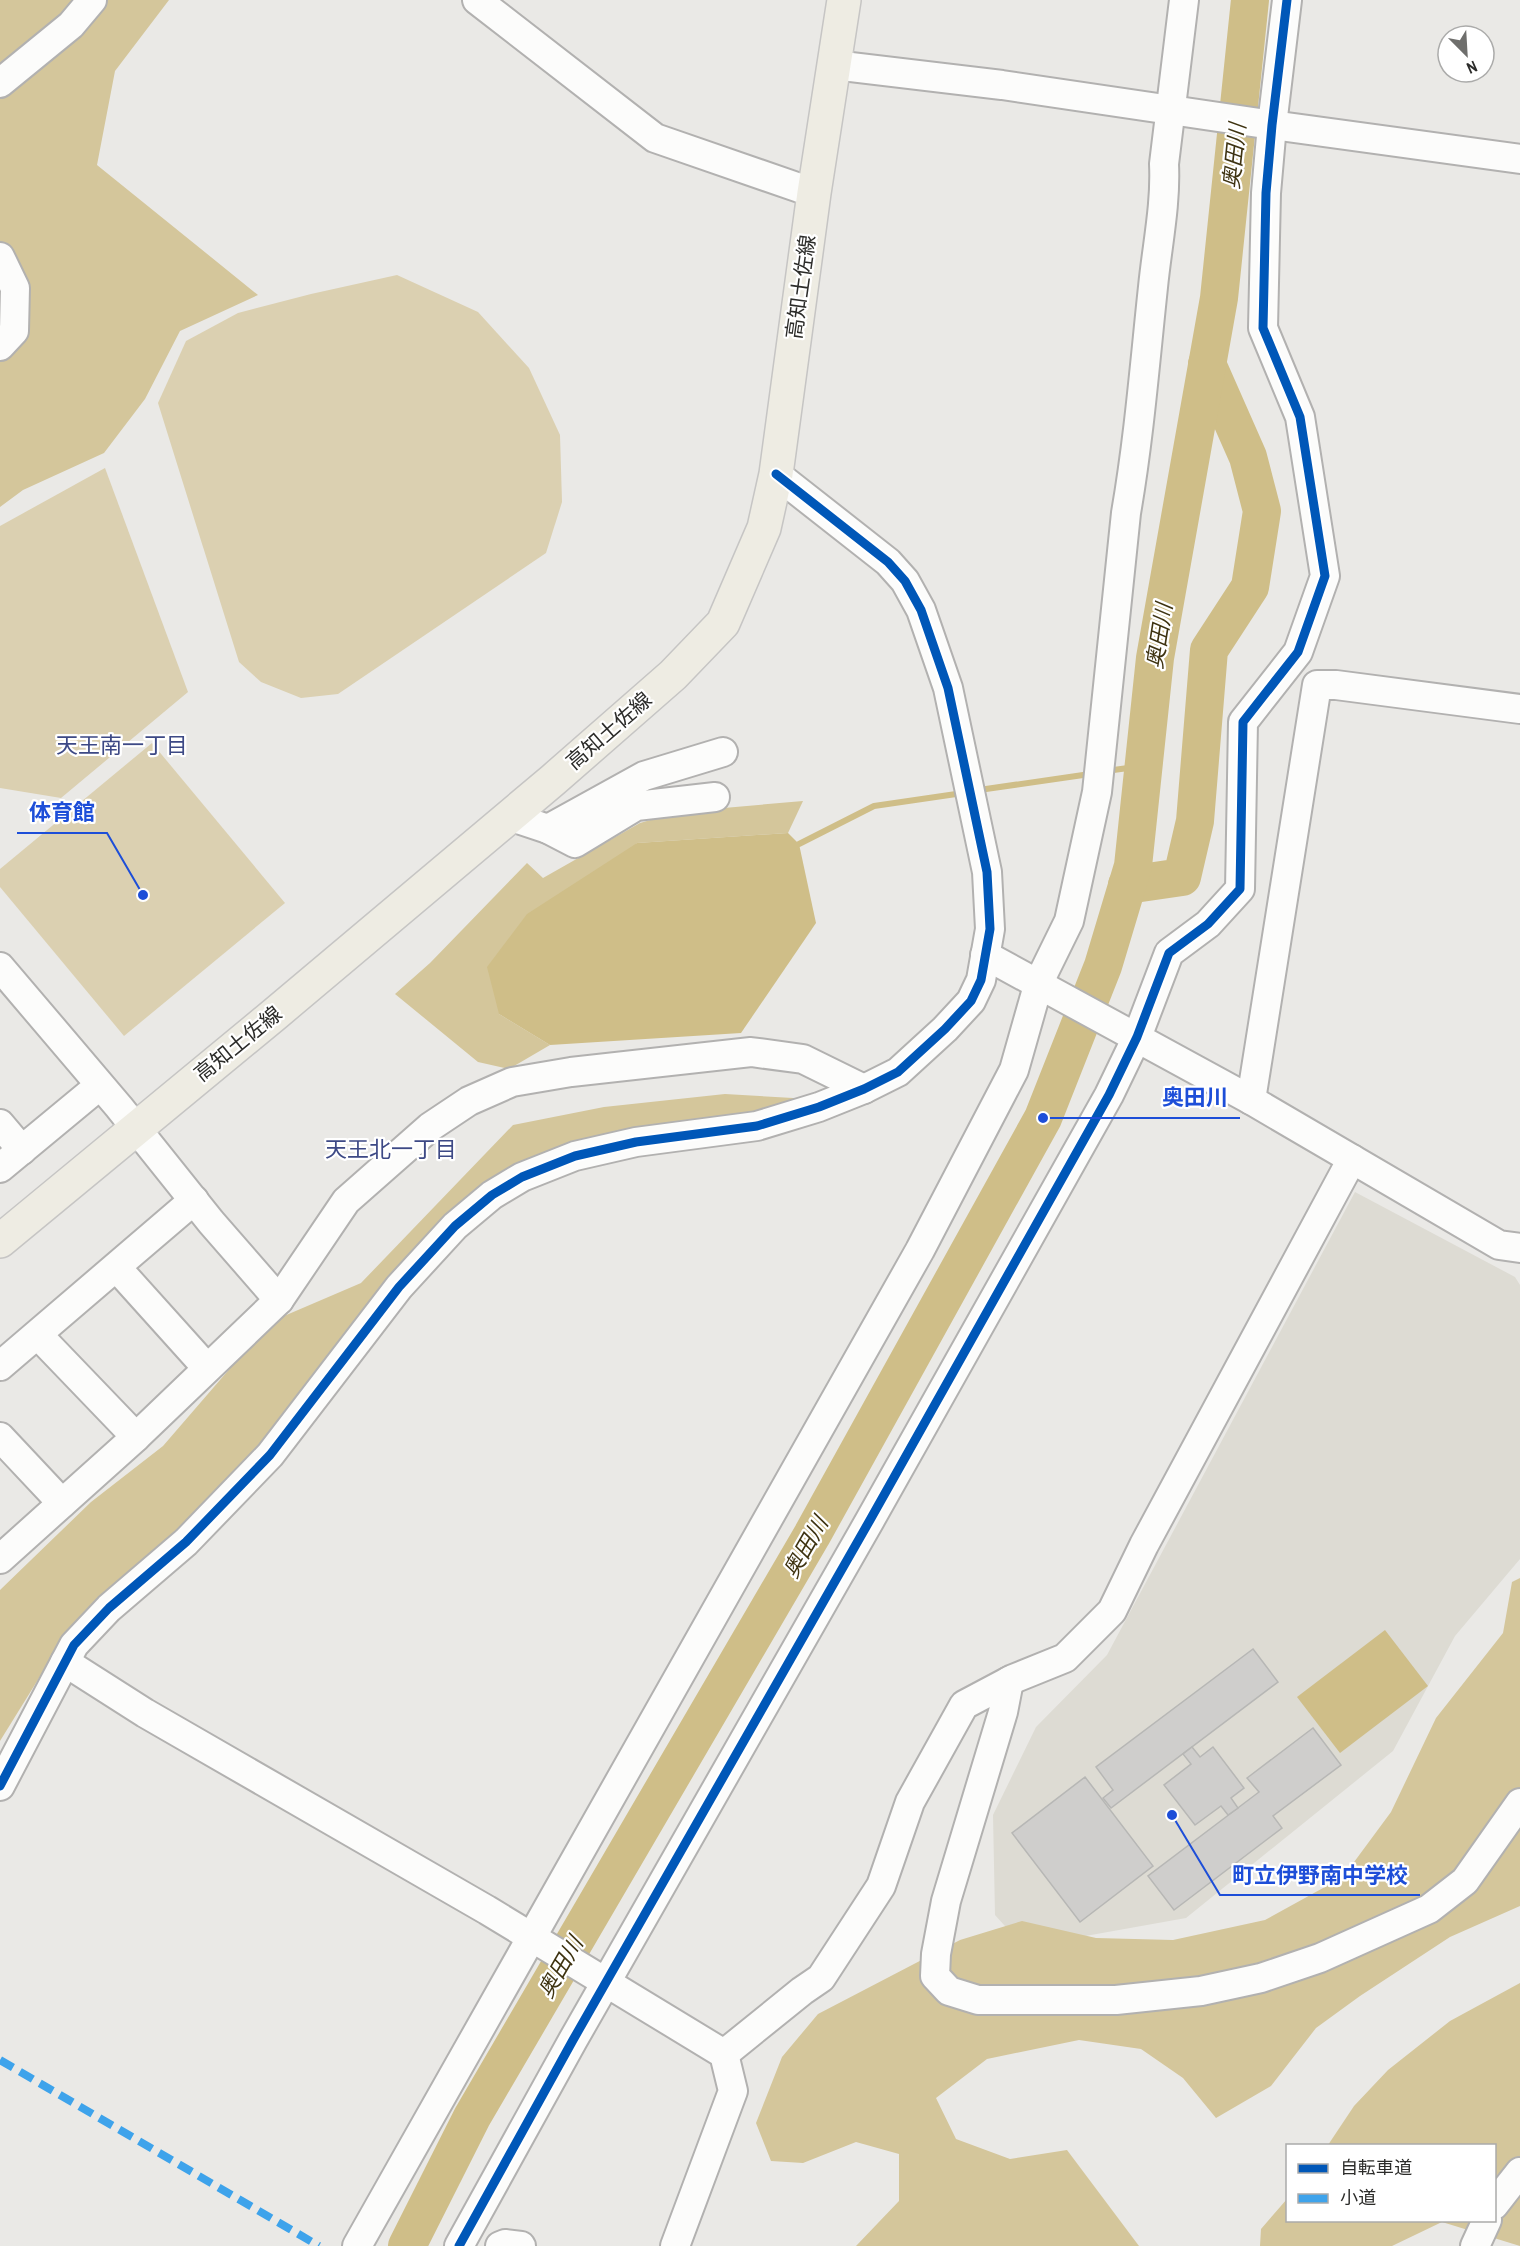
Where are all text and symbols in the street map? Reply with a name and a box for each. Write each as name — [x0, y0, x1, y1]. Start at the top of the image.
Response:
north arrow — [1436, 24, 1496, 84]
text: N — [1463, 56, 1481, 80]
water label: 奥田川 — [1216, 120, 1253, 190]
street label: 高知土佐線 — [779, 233, 822, 341]
water label: 奥田川 — [1139, 599, 1179, 671]
street label: 高知土佐線 — [560, 685, 658, 776]
district label: 天王南一丁目 — [56, 730, 188, 760]
callout: 体育館 — [17, 793, 107, 833]
text: 体育館 — [29, 797, 95, 827]
street label: 高知土佐線 — [188, 999, 288, 1088]
callout: 奥田川 — [1150, 1078, 1240, 1118]
text: 奥田川 — [1162, 1082, 1228, 1112]
district label: 天王北一丁目 — [325, 1134, 457, 1164]
water label: 奥田川 — [776, 1509, 835, 1583]
callout: 町立伊野南中学校 — [1220, 1855, 1420, 1895]
text: 町立伊野南中学校 — [1232, 1860, 1408, 1890]
water label: 奥田川 — [531, 1929, 590, 2003]
legend — [1286, 2144, 1496, 2222]
text: 自転車道 — [1340, 2155, 1412, 2180]
text: 小道 — [1340, 2185, 1376, 2210]

